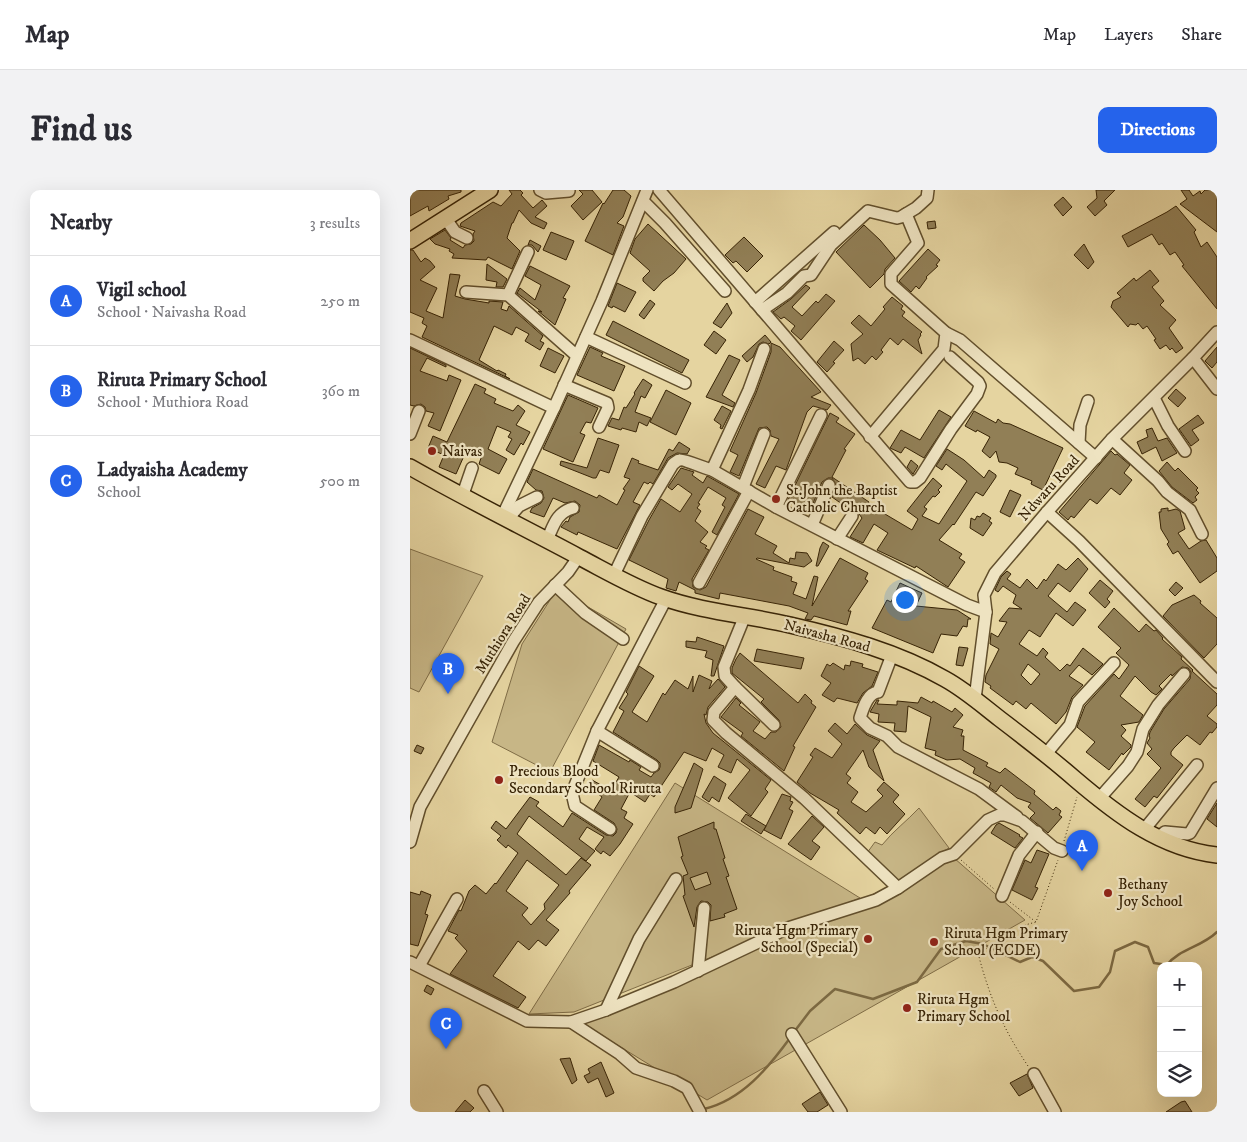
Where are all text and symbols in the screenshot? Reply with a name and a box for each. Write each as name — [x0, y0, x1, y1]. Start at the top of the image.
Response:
text: Map — [25, 20, 69, 50]
text: Map — [1043, 24, 1076, 46]
text: Layers — [1104, 24, 1153, 46]
text: Share — [1181, 24, 1222, 46]
button: Directions — [1098, 107, 1217, 153]
text: Find us — [30, 108, 132, 152]
text: Nearby — [50, 210, 112, 236]
text: 3 results — [310, 213, 360, 233]
text: Vigil school — [97, 279, 186, 302]
text: A — [61, 291, 71, 311]
text: 250 m — [320, 291, 360, 311]
text: School · Naivasha Road — [97, 302, 246, 322]
text: Riruta Primary School — [97, 369, 267, 392]
text: B — [61, 381, 71, 401]
text: 360 m — [322, 381, 360, 401]
text: School · Muthiora Road — [97, 392, 248, 412]
place label: Naivas — [442, 442, 482, 461]
marker: Naivas — [426, 445, 438, 457]
street label: Ndwaru Road — [1014, 451, 1084, 525]
text: Ladyaisha Academy — [97, 459, 247, 482]
text: C — [61, 471, 71, 491]
text: 500 m — [319, 471, 360, 491]
place label: St.John the Baptist Catholic Church — [786, 481, 898, 517]
text: School — [97, 482, 141, 502]
marker: St.John the Baptist Catholic Church — [770, 493, 782, 505]
your location — [892, 587, 918, 613]
street label: Muthiora Road — [471, 590, 535, 678]
street label: Naivasha Road — [782, 615, 873, 657]
pin: B — [432, 653, 464, 694]
place label: Precious Blood Secondary School Rirutta — [509, 762, 662, 798]
marker: Precious Blood Secondary School Rirutta — [493, 774, 505, 786]
pin: A — [1066, 830, 1098, 871]
place label: Bethany Joy School — [1116, 875, 1183, 911]
marker: Bethany Joy School — [1102, 887, 1114, 899]
place label: Riruta Hgm Primary School (Special) — [734, 921, 859, 957]
place label: Riruta Hgm Primary School (ECDE) — [944, 924, 1069, 960]
marker: Riruta Hgm Primary School (Special) — [862, 933, 874, 945]
marker: Riruta Hgm Primary School (ECDE) — [928, 936, 940, 948]
map controls — [1157, 962, 1202, 1097]
button: + — [1157, 962, 1202, 1007]
place label: Riruta Hgm Primary School — [917, 990, 1010, 1026]
marker: Riruta Hgm Primary School — [901, 1002, 913, 1014]
button: − — [1157, 1007, 1202, 1052]
pin: C — [430, 1008, 462, 1049]
button: layers — [1157, 1052, 1202, 1097]

